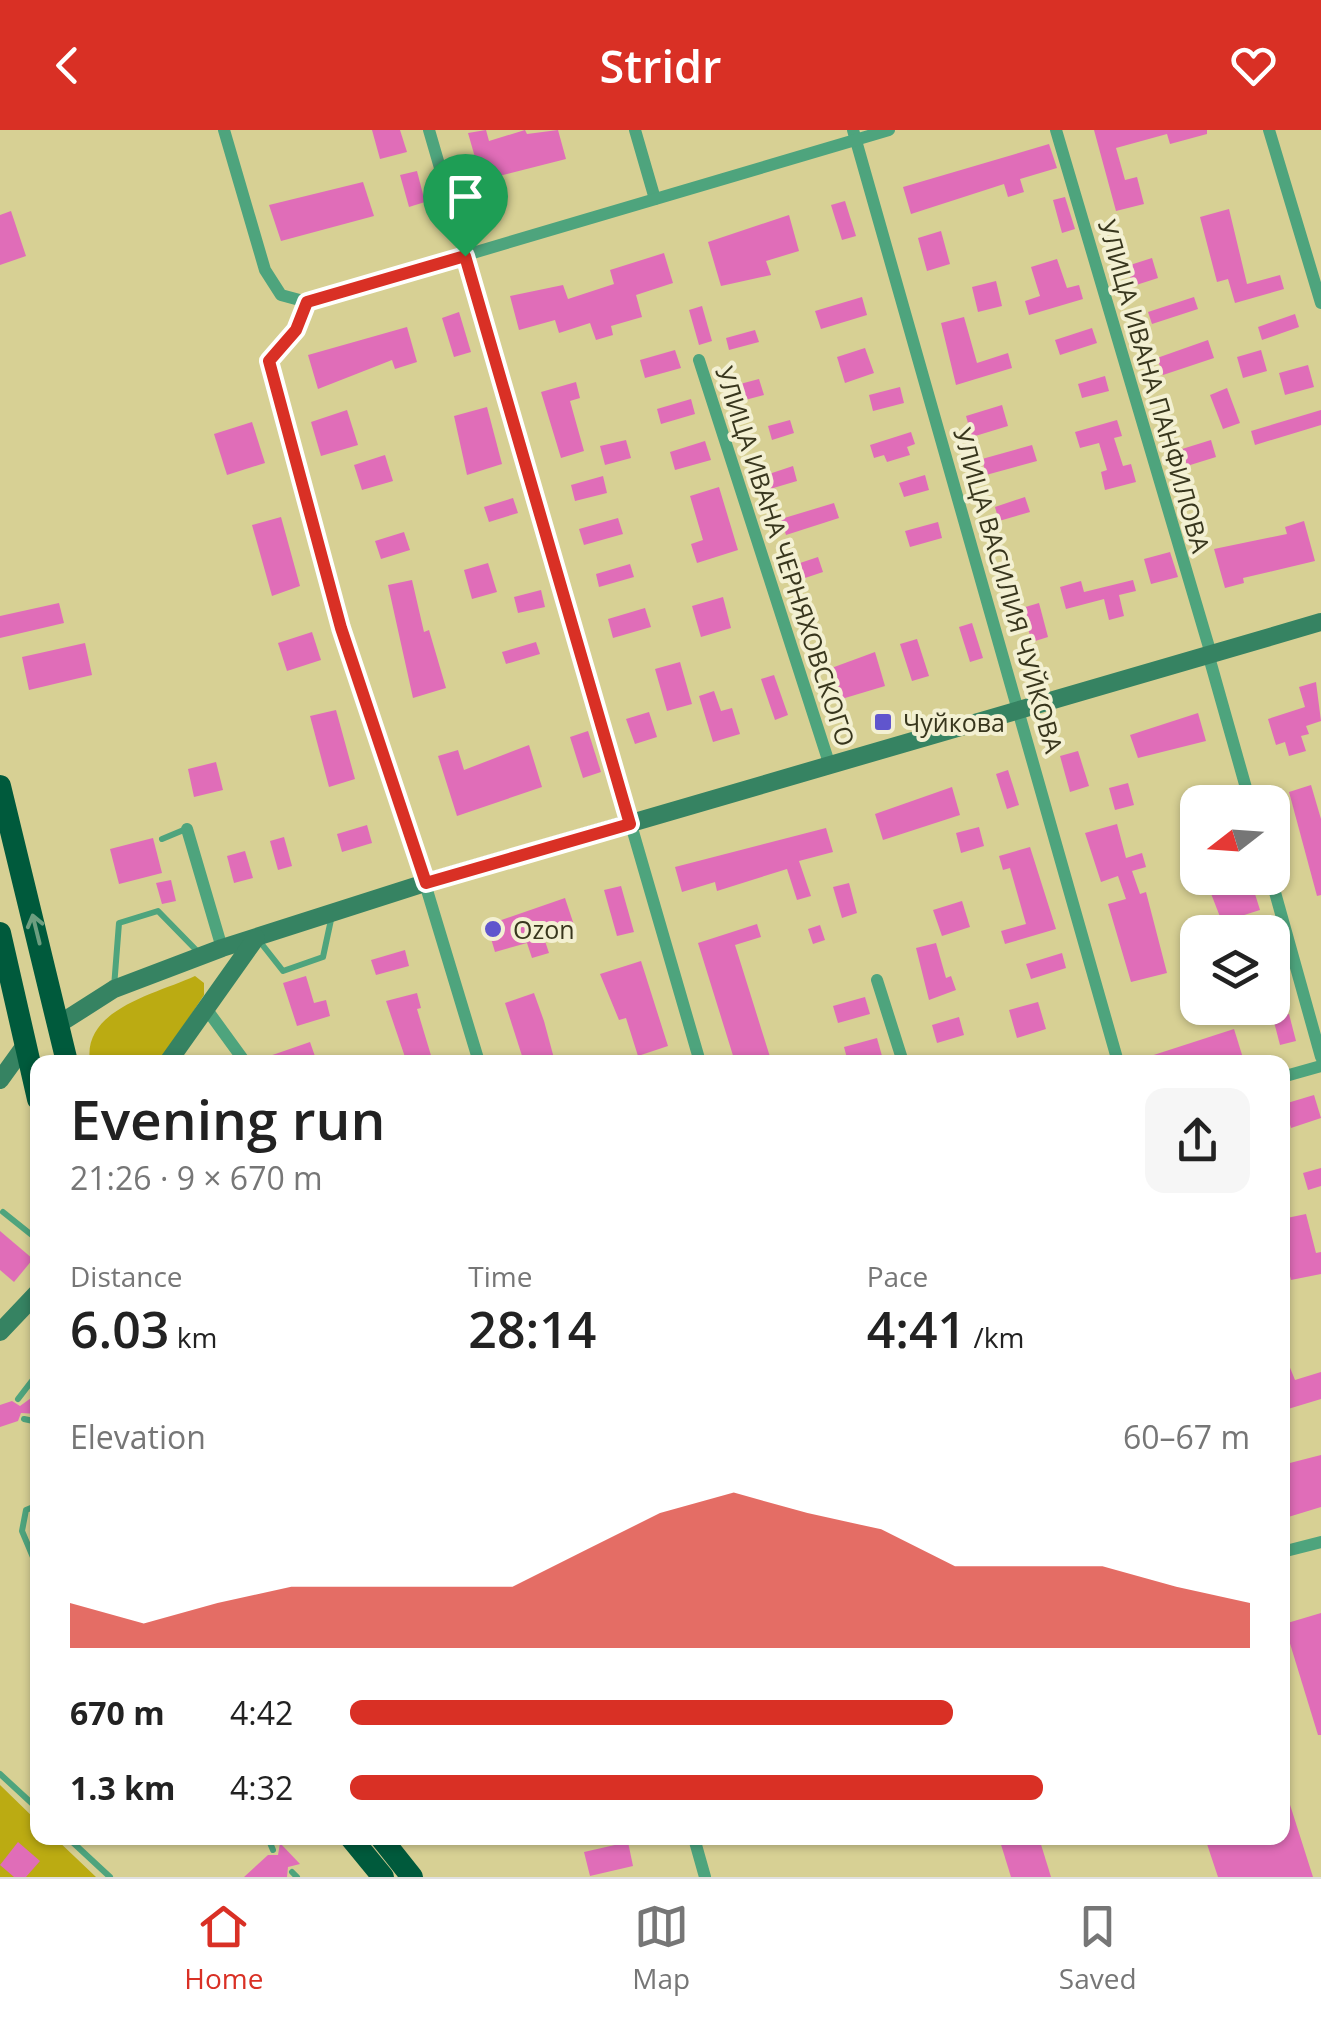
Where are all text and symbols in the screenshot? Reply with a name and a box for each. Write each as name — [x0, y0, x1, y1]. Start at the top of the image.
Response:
text: Stridr — [600, 35, 721, 96]
icon: back — [40, 38, 95, 93]
icon: heart — [1226, 38, 1281, 93]
pin — [423, 154, 508, 257]
icon: arrive — [438, 169, 493, 224]
street label: УЛИЦА ИВАНА ПАНФИЛОВА — [1091, 216, 1219, 557]
street label: УЛИЦА ИВАНА ЧЕРНЯХОВСКОГО — [708, 362, 864, 750]
street label: УЛИЦА ВАСИЛИЯ ЧУЙКОВА — [946, 423, 1072, 757]
place label: Чуйкова — [903, 705, 1005, 739]
marker: Чуйкова — [872, 711, 894, 733]
north arrow — [1180, 785, 1290, 895]
map controls — [1180, 785, 1290, 1025]
place label: Ozon — [513, 912, 575, 946]
one-way arrow — [26, 914, 44, 946]
button: layers — [1180, 915, 1290, 1025]
marker: Ozon — [482, 918, 504, 940]
text: Evening run — [70, 1081, 385, 1156]
button: share — [1145, 1088, 1250, 1193]
text: 21:26 · 9 × 670 m — [70, 1156, 323, 1199]
text: Distance — [70, 1257, 183, 1295]
text: Time — [468, 1257, 532, 1295]
text: Pace — [867, 1257, 928, 1295]
text: 6.03 — [70, 1295, 169, 1363]
text: 28:14 — [468, 1295, 596, 1363]
text: 4:41 — [867, 1295, 966, 1363]
text: km — [169, 1318, 217, 1356]
text: /km — [966, 1318, 1024, 1356]
text: Elevation — [70, 1415, 206, 1458]
text: 60–67 m — [1123, 1415, 1250, 1458]
text: 670 m — [70, 1691, 165, 1734]
text: 4:42 — [230, 1691, 293, 1734]
text: 1.3 km — [70, 1766, 175, 1809]
text: 4:32 — [230, 1766, 293, 1809]
tab: Home — [184, 1899, 264, 1997]
tab: Map — [632, 1899, 690, 1997]
tab: Saved — [1059, 1899, 1137, 1997]

